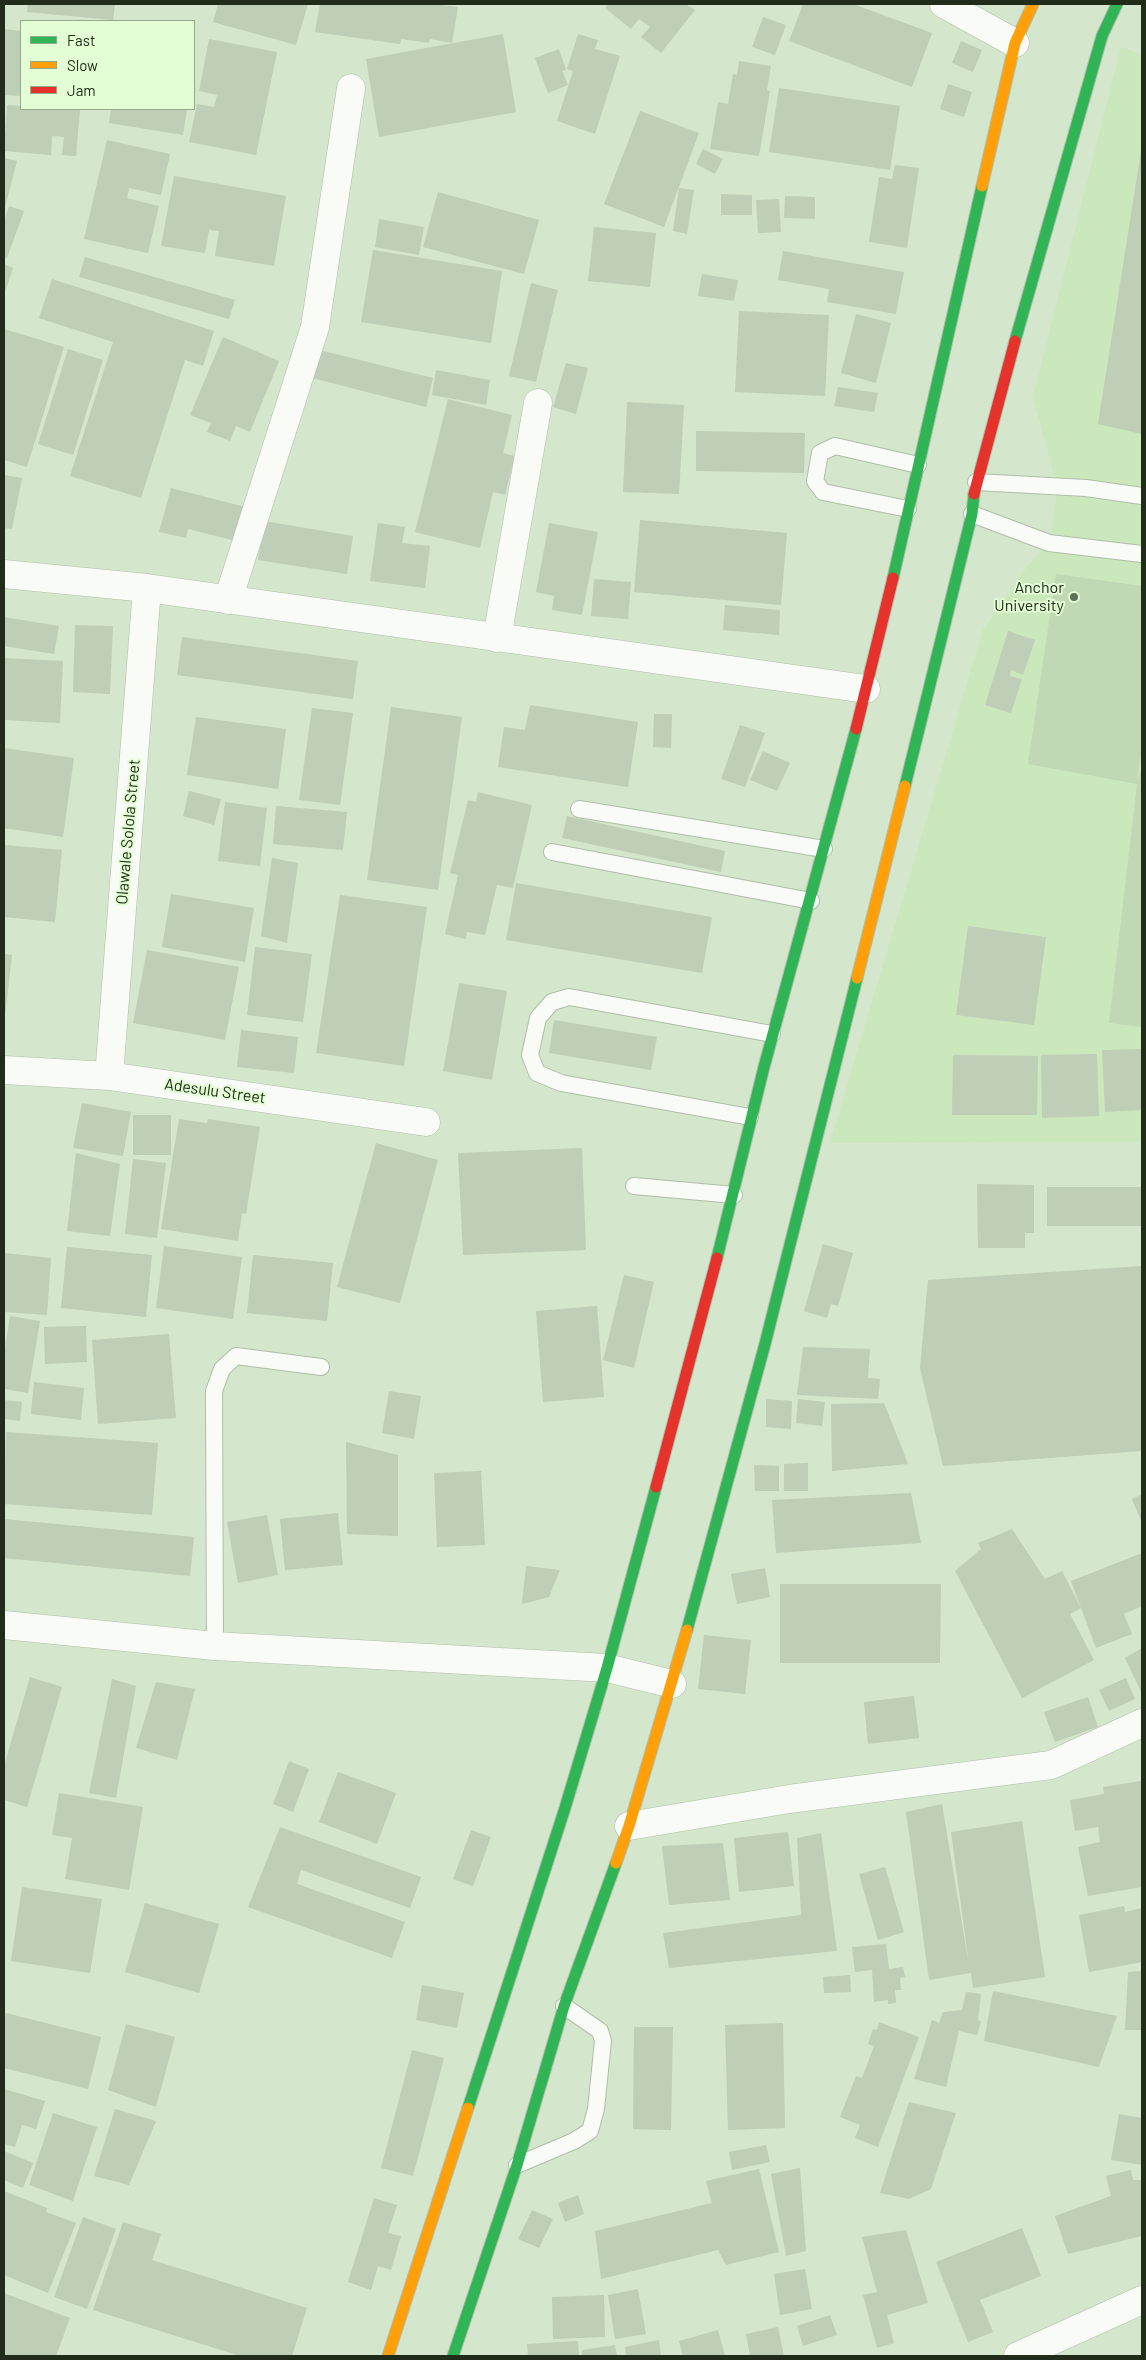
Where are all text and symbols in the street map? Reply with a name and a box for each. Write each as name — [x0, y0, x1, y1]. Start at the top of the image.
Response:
legend — [20, 20, 195, 110]
text: Fast — [67, 31, 95, 49]
text: Slow — [67, 56, 98, 74]
text: Jam — [67, 81, 96, 99]
place label: Anchor University — [994, 578, 1064, 616]
marker: Anchor University — [1068, 591, 1080, 603]
street label: Olawale Solola Street — [112, 759, 144, 905]
street label: Adesulu Street — [163, 1074, 267, 1108]

